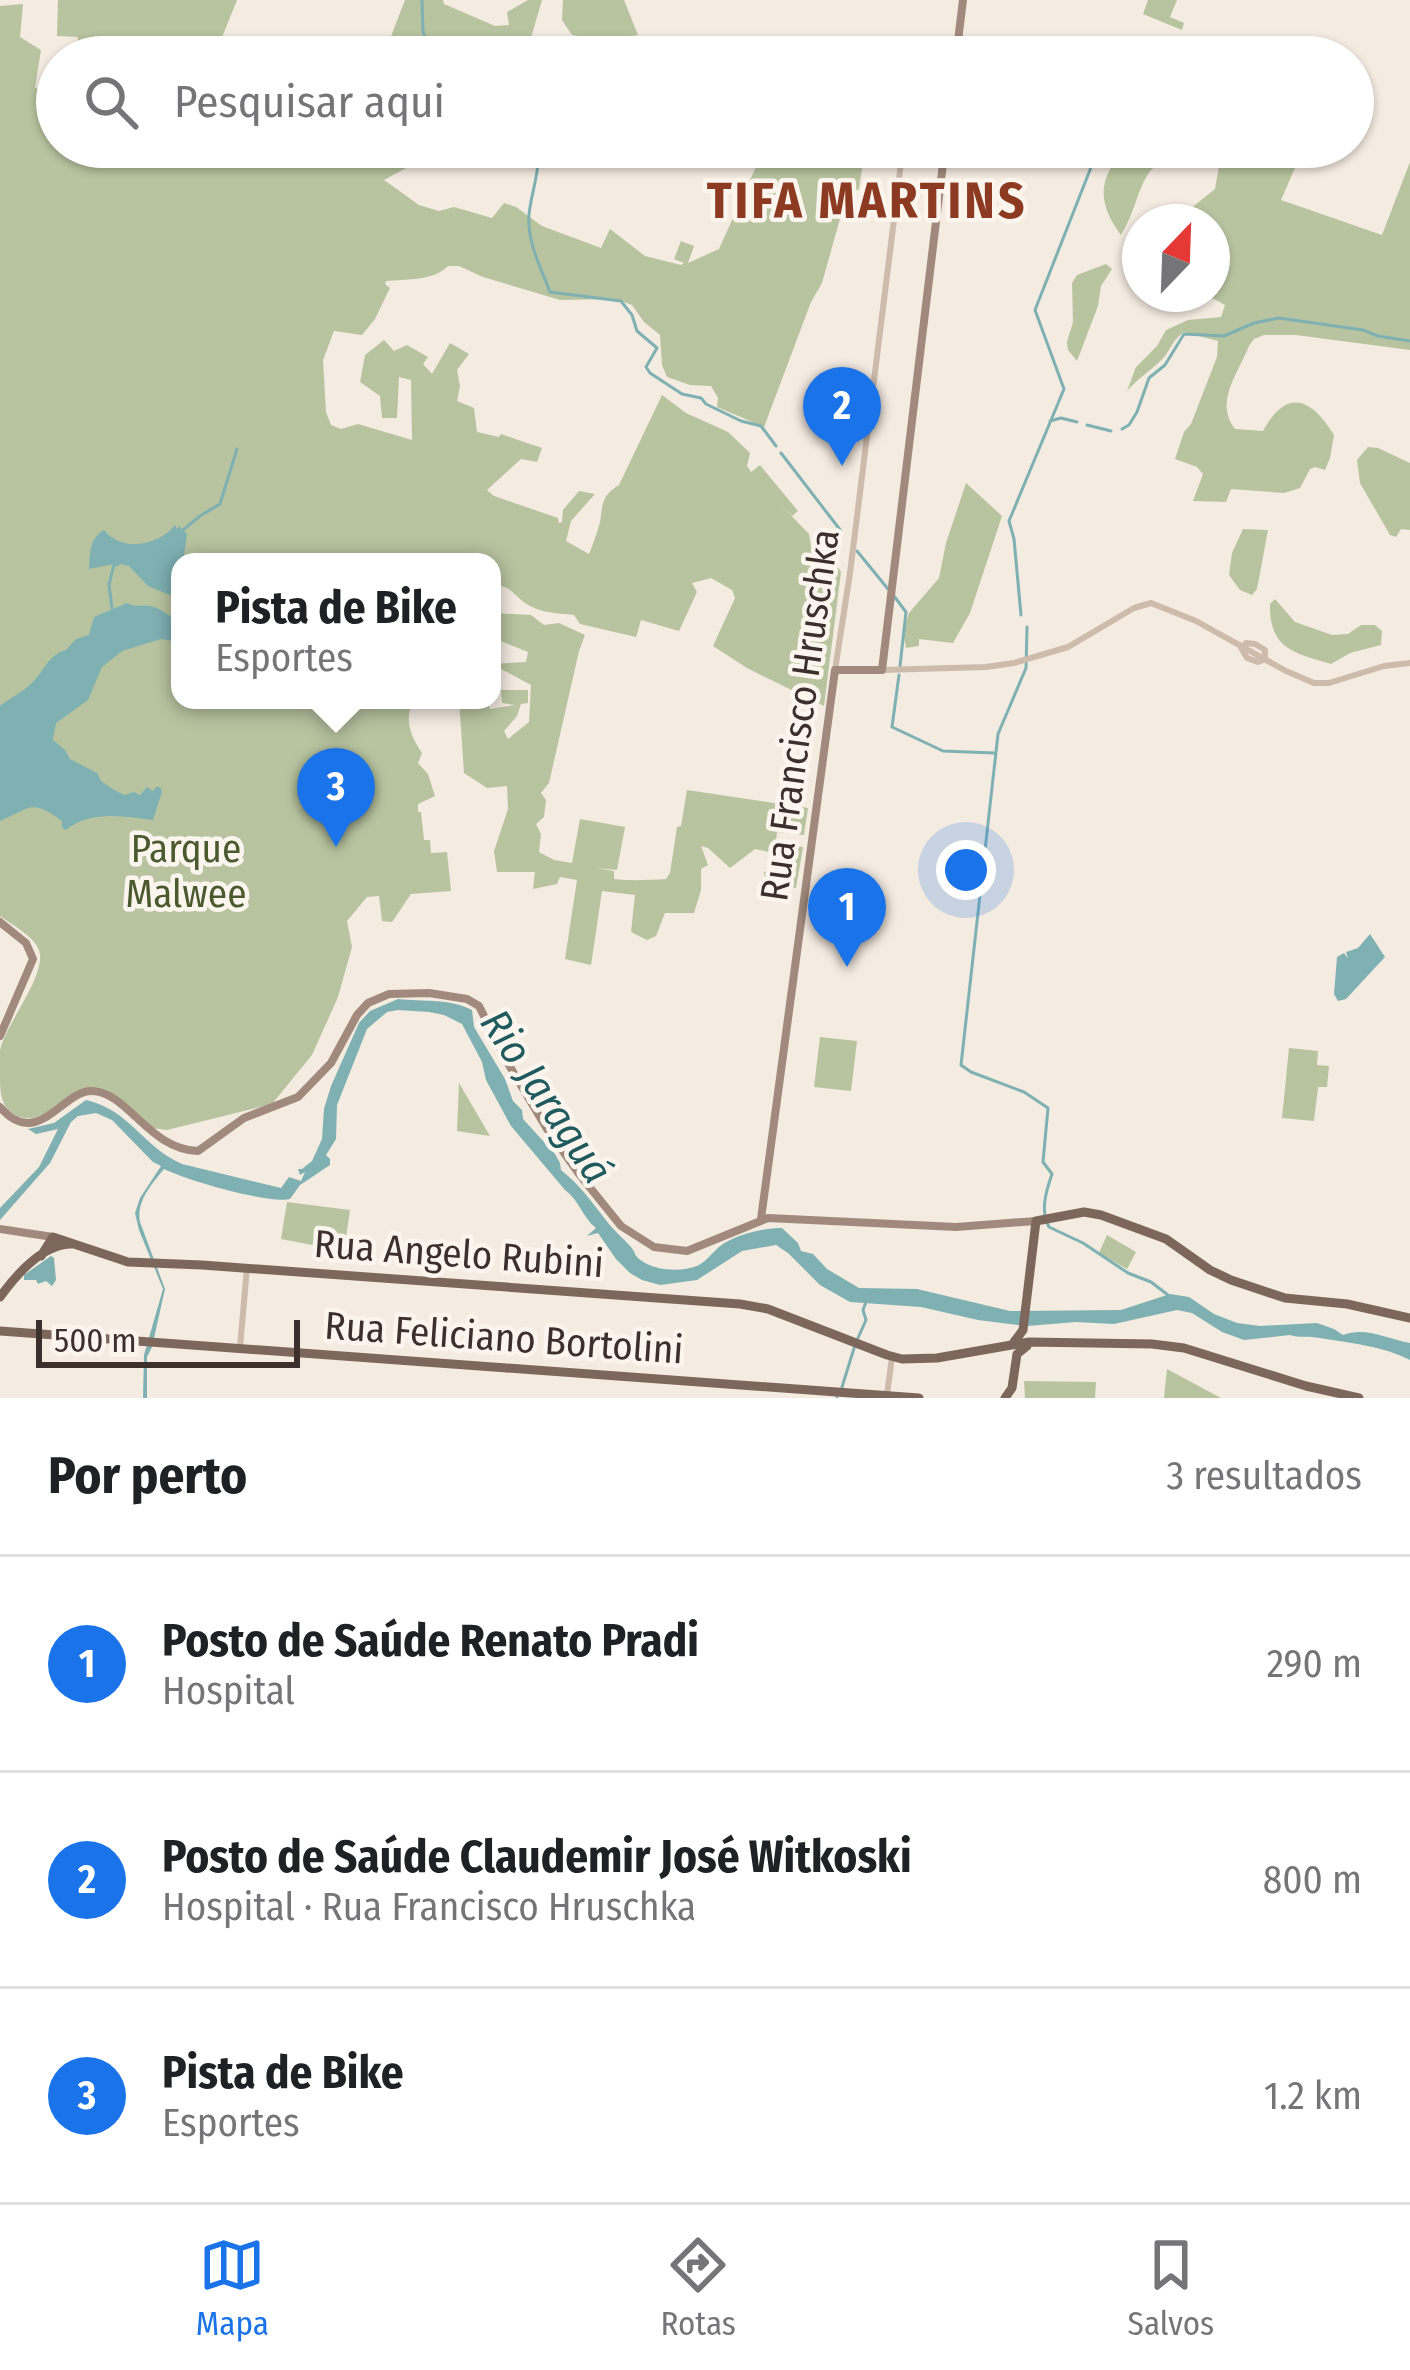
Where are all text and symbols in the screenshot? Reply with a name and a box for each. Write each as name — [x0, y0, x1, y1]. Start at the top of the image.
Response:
search box — [36, 36, 1374, 168]
icon: search — [78, 69, 144, 135]
text: Pesquisar aqui — [174, 75, 445, 129]
district label: TIFA MARTINS — [707, 170, 1027, 232]
north arrow — [1122, 204, 1230, 312]
pin: 2 — [803, 367, 881, 466]
street label: Rua Francisco Hruschka — [751, 526, 849, 904]
popup — [171, 553, 501, 709]
text: Pista de Bike — [215, 581, 457, 635]
text: Esportes — [215, 635, 353, 681]
pin: 3 — [297, 748, 375, 847]
park label: Parque Malwee — [126, 826, 246, 917]
your location — [936, 840, 996, 900]
pin: 1 — [808, 868, 886, 967]
water label: Rio Jaraguá — [470, 1000, 623, 1193]
street label: Rua Angelo Rubini — [312, 1221, 605, 1287]
street label: Rua Feliciano Bortolini — [323, 1303, 685, 1373]
scale bar — [36, 1314, 300, 1367]
text: 500 m — [54, 1321, 137, 1361]
text: Por perto — [48, 1445, 247, 1507]
text: 3 resultados — [1166, 1453, 1362, 1499]
text: Posto de Saúde Renato Pradi — [162, 1614, 699, 1668]
text: 1 — [79, 1641, 95, 1687]
text: 290 m — [1267, 1641, 1362, 1687]
text: Hospital — [162, 1668, 295, 1714]
text: Posto de Saúde Claudemir José Witkoski — [162, 1830, 912, 1884]
text: 2 — [78, 1857, 96, 1903]
text: 800 m — [1263, 1857, 1362, 1903]
text: Hospital · Rua Francisco Hruschka — [162, 1884, 696, 1930]
text: Pista de Bike — [162, 2046, 404, 2100]
text: 3 — [78, 2073, 96, 2119]
text: 1.2 km — [1264, 2073, 1362, 2119]
text: Esportes — [162, 2100, 300, 2146]
tab: Mapa — [196, 2232, 269, 2344]
tab: Rotas — [661, 2232, 736, 2344]
tab: Salvos — [1128, 2232, 1214, 2344]

